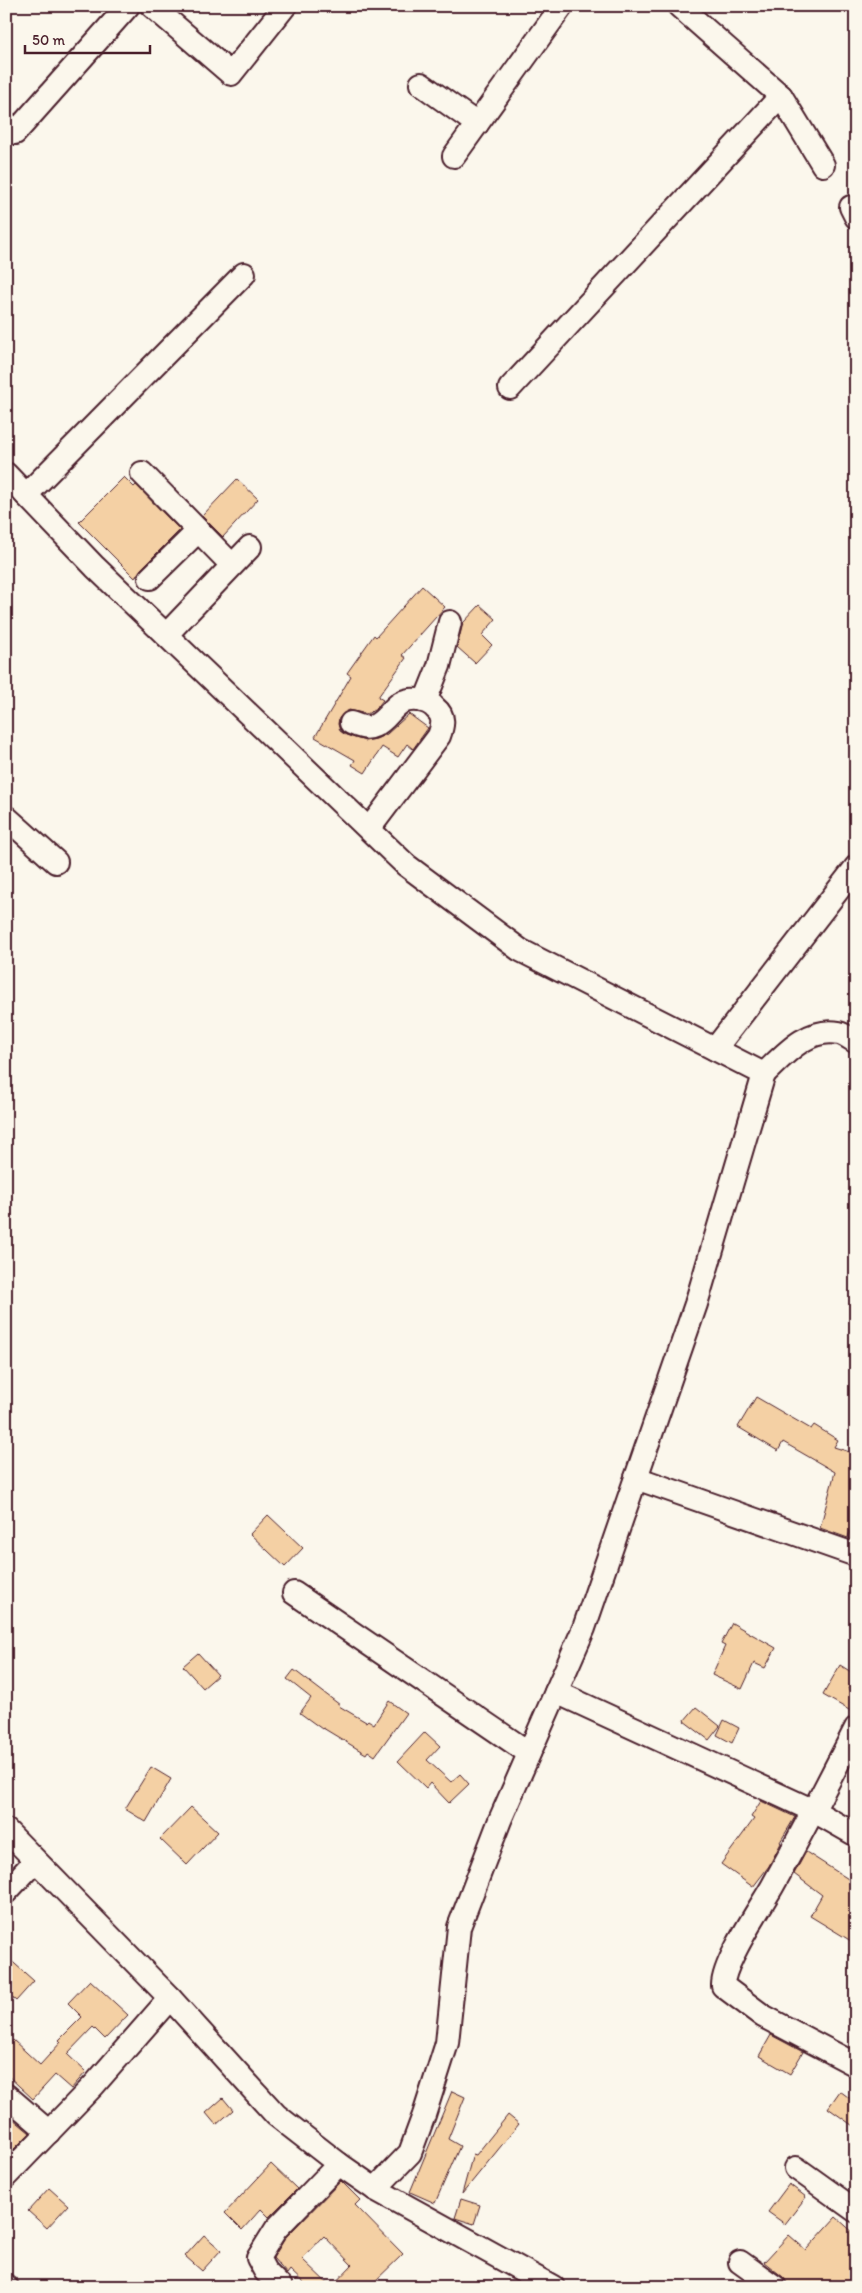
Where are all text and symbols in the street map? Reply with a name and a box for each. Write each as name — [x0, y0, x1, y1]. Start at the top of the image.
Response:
scale bar — [25, 22, 150, 54]
text: 50 m — [32, 31, 65, 49]

